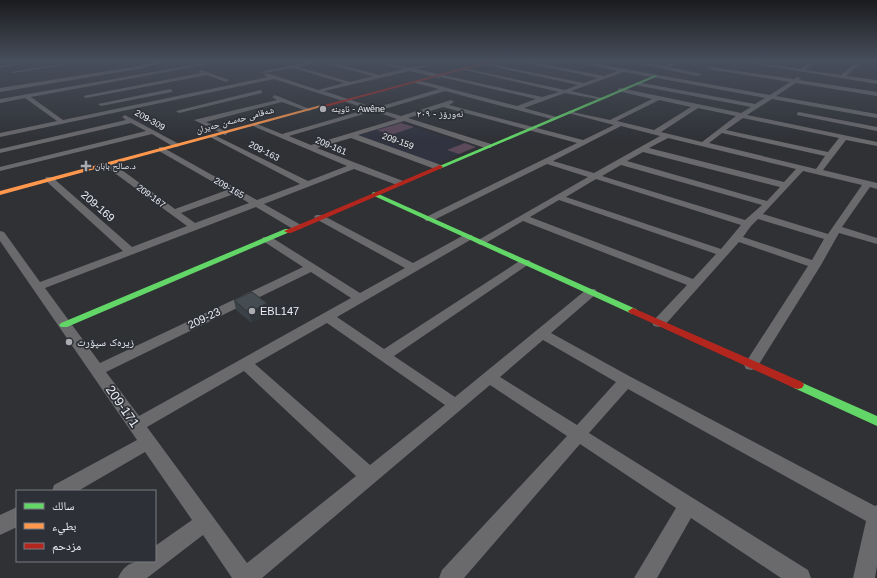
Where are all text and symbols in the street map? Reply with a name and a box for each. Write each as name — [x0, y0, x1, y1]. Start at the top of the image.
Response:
marker: ئاوینە - Awêne — [318, 104, 328, 114]
place label: ئاوینە - Awêne — [331, 104, 385, 114]
street label: شەقامی حەسەن حەیران — [195, 105, 275, 135]
street label: 209-309 — [133, 108, 167, 132]
district label: نەورۆز - ٢٠٩ — [417, 108, 464, 119]
street label: 209-159 — [381, 131, 415, 151]
street label: 209-161 — [314, 135, 348, 157]
street label: 209-163 — [247, 139, 281, 163]
marker: د.صالح بابان — [80, 160, 92, 172]
place label: د.صالح بابان — [95, 161, 136, 172]
street label: 209-165 — [212, 175, 246, 201]
street label: 209-167 — [135, 182, 167, 210]
street label: 209-169 — [79, 188, 117, 224]
street label: 209-23 — [186, 305, 222, 331]
place label: EBL147 — [260, 305, 299, 317]
marker: EBL147 — [247, 306, 257, 316]
place label: زیرەک سپۆرت — [77, 336, 134, 349]
marker: زیرەک سپۆرت — [64, 337, 74, 347]
street label: 209-171 — [103, 382, 142, 430]
legend — [16, 490, 156, 562]
text: سالك — [52, 499, 74, 513]
text: بطيء — [52, 519, 76, 536]
text: مزدحم — [52, 539, 81, 554]

